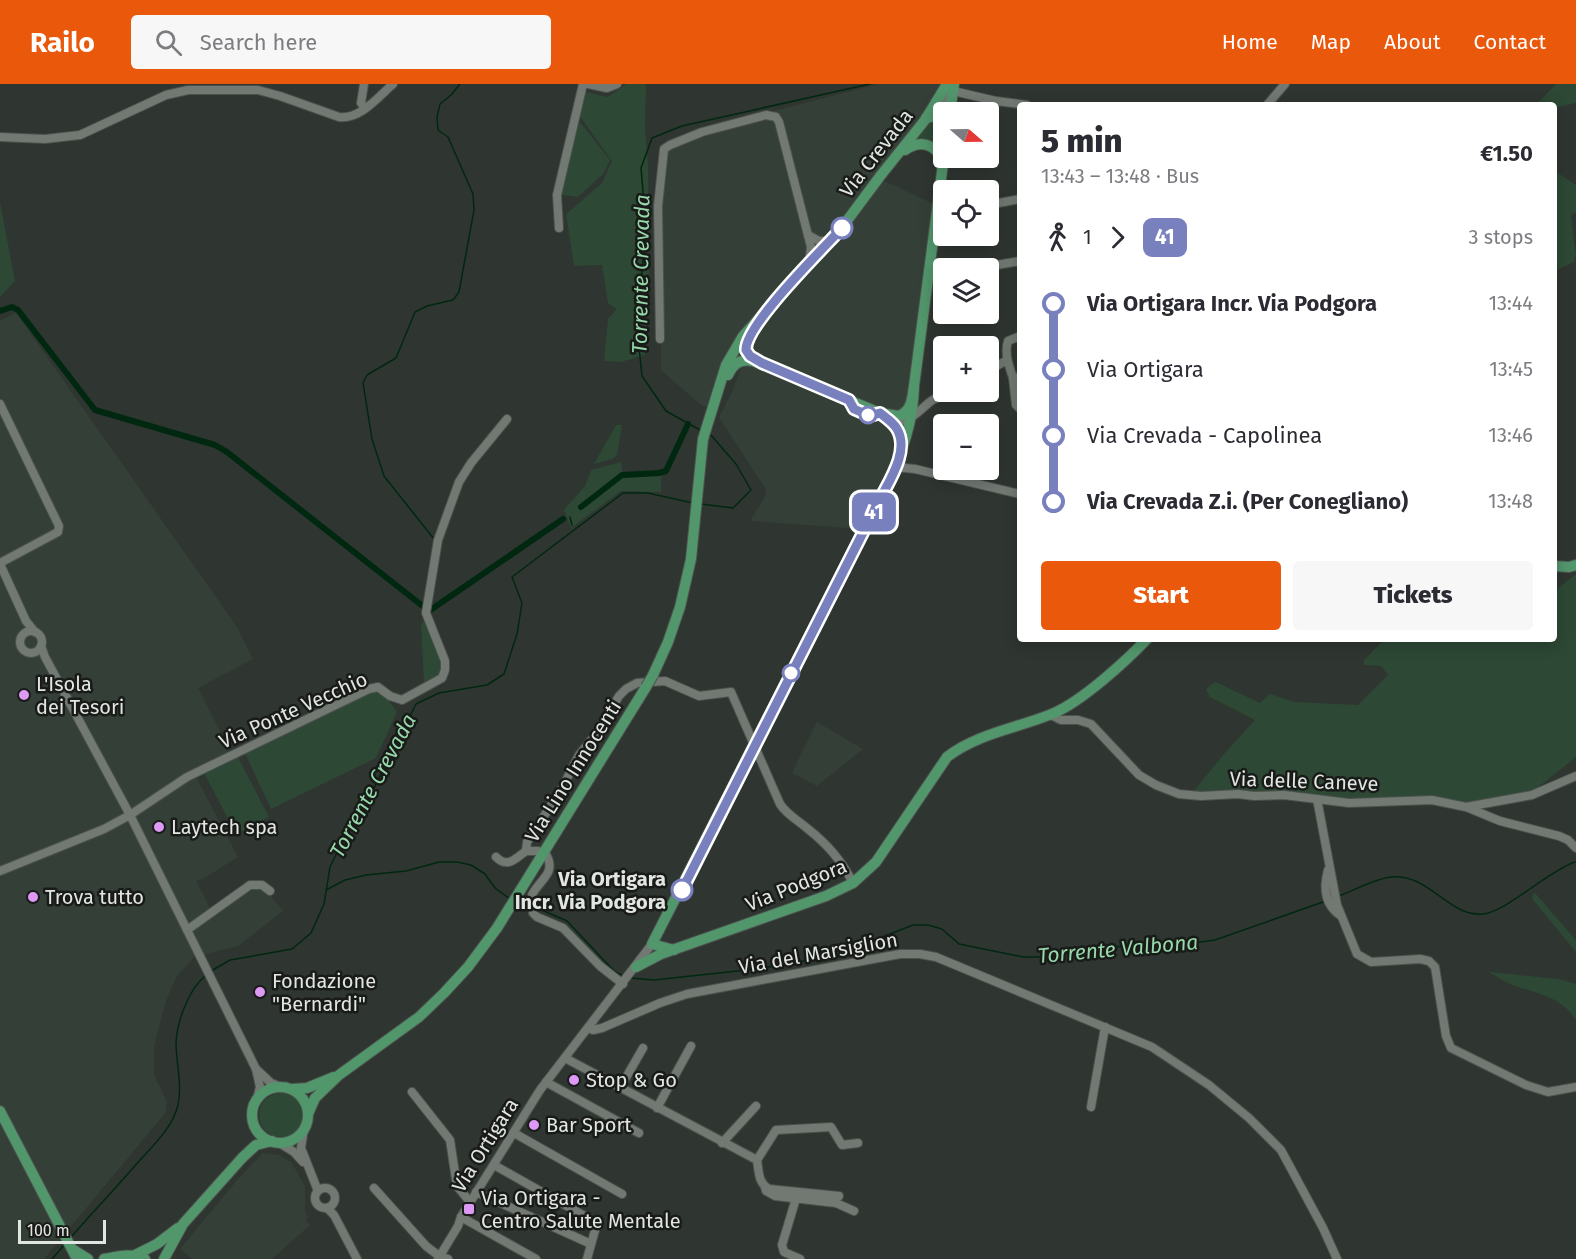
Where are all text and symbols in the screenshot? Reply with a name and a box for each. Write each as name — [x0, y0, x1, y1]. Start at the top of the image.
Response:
search box — [131, 15, 551, 69]
text: Railo — [30, 26, 95, 59]
icon: search — [152, 26, 185, 59]
text: Search here — [200, 29, 317, 56]
text: Home — [1222, 29, 1278, 55]
text: Map — [1311, 29, 1351, 55]
text: About — [1384, 29, 1441, 55]
text: Contact — [1474, 29, 1546, 55]
north arrow — [933, 102, 999, 168]
map controls — [933, 102, 999, 480]
street label: Via Crevada — [834, 104, 918, 202]
text: 5 min — [1041, 121, 1123, 161]
text: €1.50 — [1480, 140, 1533, 167]
text: 13:43 – 13:48 · Bus — [1041, 164, 1199, 188]
button: locate — [933, 180, 999, 246]
water label: Torrente Crevada — [627, 194, 655, 354]
unlabelled marker — [831, 217, 853, 239]
icon: walk — [1041, 221, 1074, 254]
icon: forward — [1101, 221, 1134, 254]
text: 41 — [1155, 224, 1175, 250]
text: 1 — [1083, 225, 1092, 249]
text: 3 stops — [1469, 225, 1533, 249]
button: layers — [933, 258, 999, 324]
text: Via Ortigara Incr. Via Podgora — [1087, 290, 1377, 317]
text: 13:44 — [1488, 291, 1533, 315]
button: + — [933, 336, 999, 402]
text: Via Ortigara — [1087, 356, 1204, 383]
text: 13:45 — [1489, 357, 1533, 381]
unlabelled marker — [859, 406, 877, 424]
button: − — [933, 414, 999, 480]
text: Via Crevada - Capolinea — [1087, 422, 1322, 449]
text: 13:46 — [1488, 423, 1533, 447]
text: Via Crevada Z.i. (Per Conegliano) — [1087, 488, 1408, 515]
text: 13:48 — [1488, 489, 1533, 513]
line badge: 41 — [847, 492, 901, 532]
text: 41 — [864, 499, 884, 525]
button: Start — [1041, 561, 1281, 630]
button: Tickets — [1293, 561, 1533, 630]
unlabelled marker — [782, 664, 800, 682]
street label: Via Ponte Vecchio — [215, 667, 371, 753]
place label: L'Isola dei Tesori — [36, 672, 124, 719]
marker: L'Isola dei Tesori — [17, 688, 31, 702]
street label: Via Lino Innocenti — [520, 696, 626, 846]
water label: Torrente Crevada — [324, 710, 422, 862]
street label: Via delle Caneve — [1229, 766, 1379, 796]
place label: Laytech spa — [171, 815, 277, 839]
marker: Laytech spa — [152, 820, 166, 834]
street label: Via Podgora — [742, 854, 850, 916]
place label: Via Ortigara Incr. Via Podgora — [515, 867, 666, 914]
marker: Via Ortigara Incr. Via Podgora — [671, 879, 693, 901]
place label: Trova tutto — [45, 885, 144, 909]
marker: Trova tutto — [26, 890, 40, 904]
street label: Via del Marsiglion — [737, 927, 899, 979]
water label: Torrente Valbona — [1037, 929, 1199, 969]
place label: Fondazione "Bernardi" — [272, 969, 376, 1016]
marker: Fondazione "Bernardi" — [253, 985, 267, 999]
place label: Stop & Go — [586, 1068, 677, 1092]
marker: Stop & Go — [567, 1073, 581, 1087]
street label: Via Ortigara — [447, 1094, 523, 1196]
place label: Bar Sport — [546, 1113, 632, 1137]
marker: Bar Sport — [527, 1118, 541, 1132]
place label: Via Ortigara - Centro Salute Mentale — [481, 1186, 681, 1233]
marker: Via Ortigara - Centro Salute Mentale — [462, 1202, 476, 1216]
scale bar — [18, 1217, 106, 1244]
text: 100 m — [27, 1221, 70, 1240]

